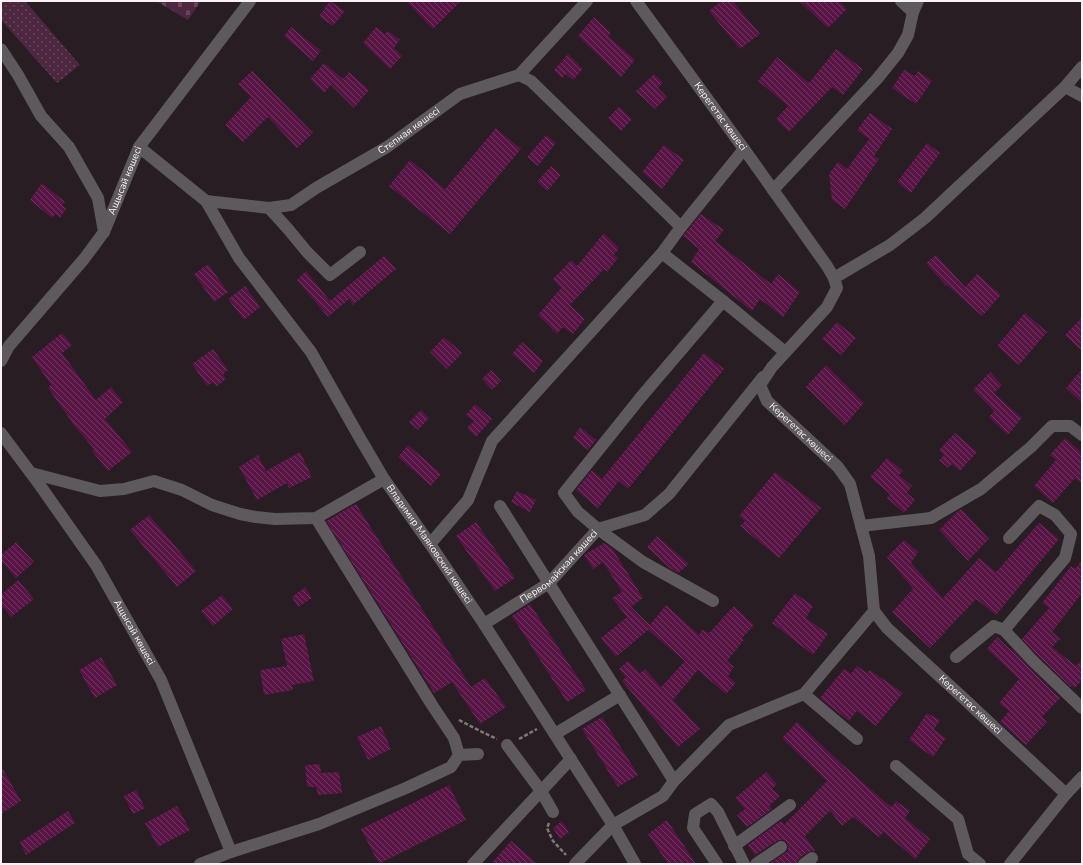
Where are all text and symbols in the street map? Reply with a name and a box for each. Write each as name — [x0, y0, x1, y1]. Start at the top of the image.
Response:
street label: Керегетас көшесі — [691, 79, 750, 154]
street label: Степная көшесі — [375, 104, 443, 158]
street label: Ащысай көшесі — [105, 144, 145, 217]
street label: Керегетас көшесі — [766, 399, 835, 465]
street label: Владимир Маяковский көшесі — [383, 482, 475, 607]
street label: Первомайская көшесі — [517, 527, 601, 607]
street label: Ащысай көшесі — [110, 597, 158, 668]
street label: Керегетас көшесі — [936, 672, 1005, 738]

